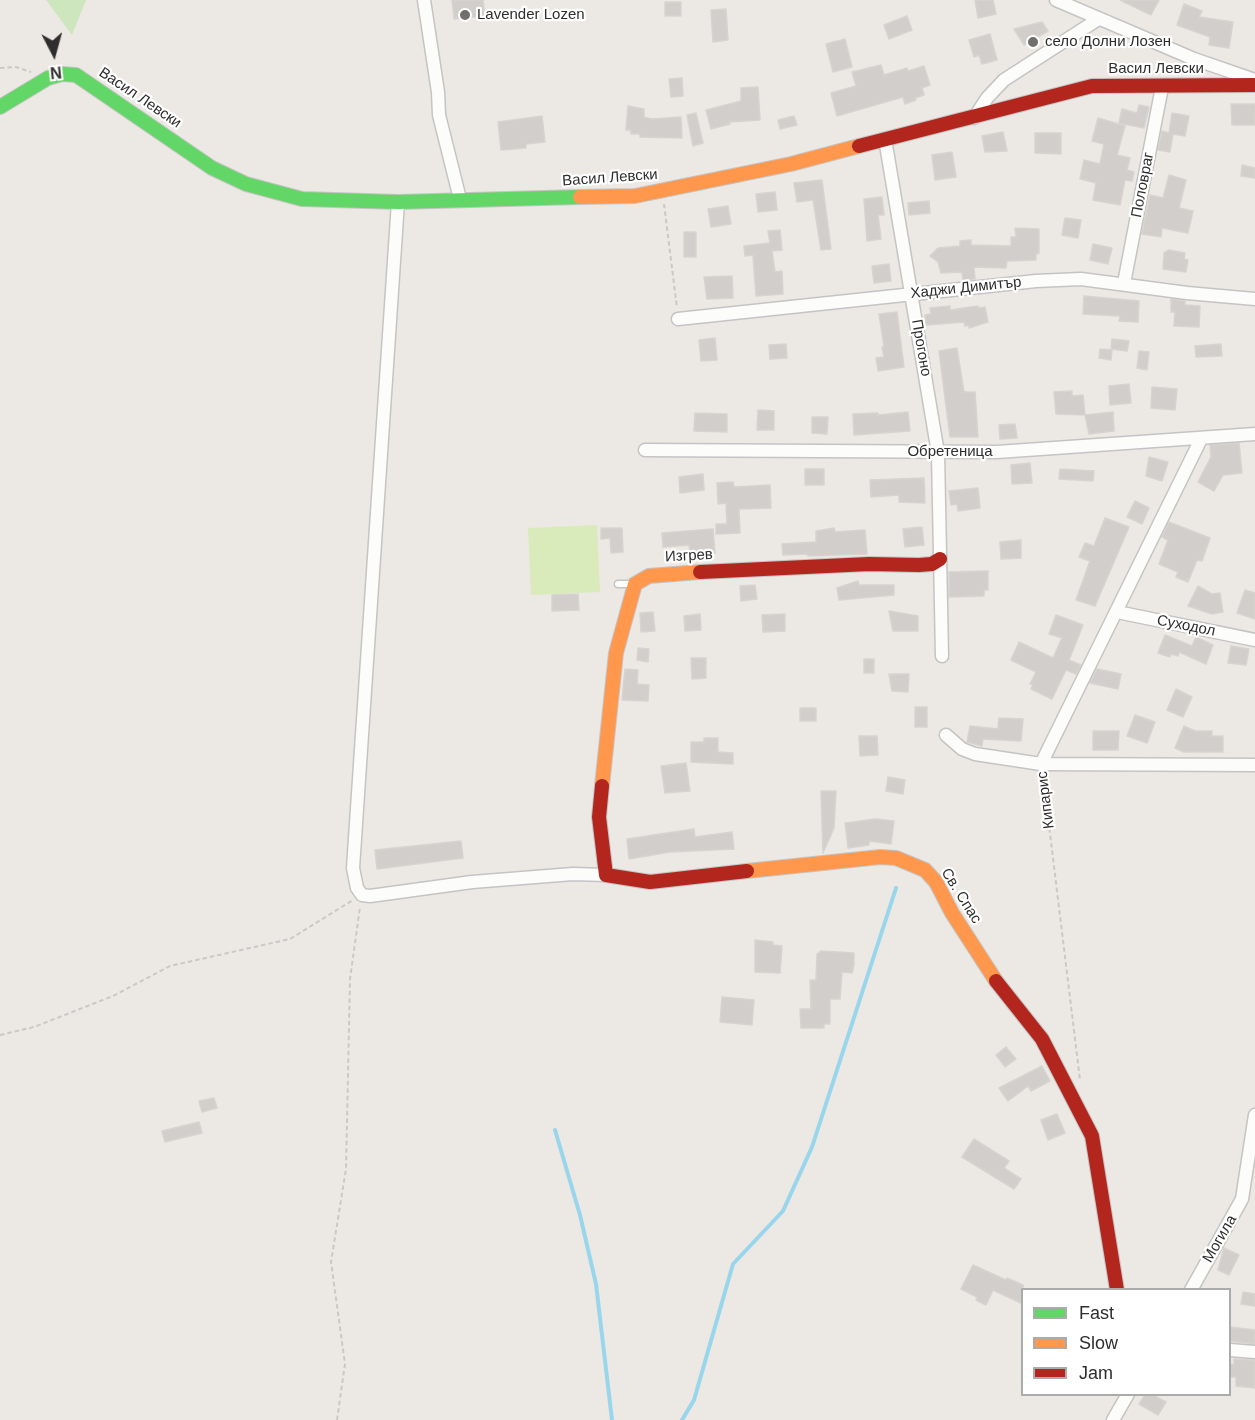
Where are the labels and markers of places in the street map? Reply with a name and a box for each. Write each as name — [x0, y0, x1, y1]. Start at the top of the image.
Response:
place label: Lavender Lozen — [477, 6, 585, 24]
marker: Lavender Lozen — [458, 8, 472, 22]
place label: село Долни Лозен — [1045, 33, 1171, 51]
marker: село Долни Лозен — [1026, 35, 1040, 49]

